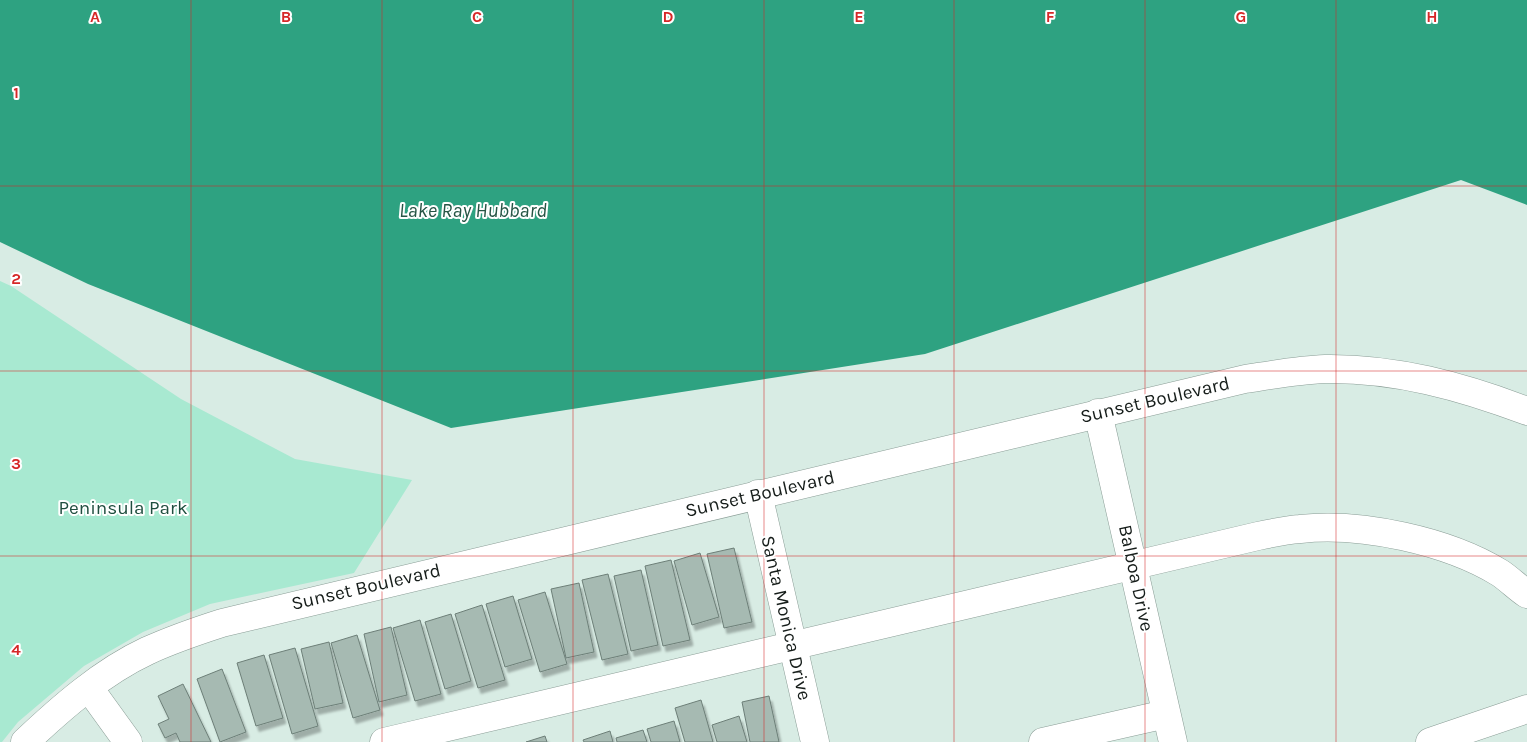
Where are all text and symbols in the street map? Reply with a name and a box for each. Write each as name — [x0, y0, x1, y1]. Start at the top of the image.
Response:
text: A — [90, 7, 100, 26]
text: B — [281, 7, 291, 26]
text: C — [472, 7, 482, 26]
text: D — [663, 7, 674, 26]
text: E — [854, 7, 864, 26]
text: F — [1046, 7, 1055, 26]
text: G — [1236, 7, 1246, 26]
text: H — [1426, 7, 1438, 26]
text: 1 — [13, 83, 19, 102]
water label: Lake Ray Hubbard — [399, 199, 547, 222]
text: 2 — [11, 269, 21, 288]
street label: Sunset Boulevard — [1078, 372, 1232, 428]
text: 3 — [11, 454, 21, 473]
street label: Sunset Boulevard — [683, 466, 837, 522]
park label: Peninsula Park — [58, 497, 188, 519]
street label: Balboa Drive — [1114, 523, 1158, 633]
street label: Santa Monica Drive — [756, 534, 816, 702]
street label: Sunset Boulevard — [289, 559, 443, 615]
text: 4 — [11, 640, 21, 659]

